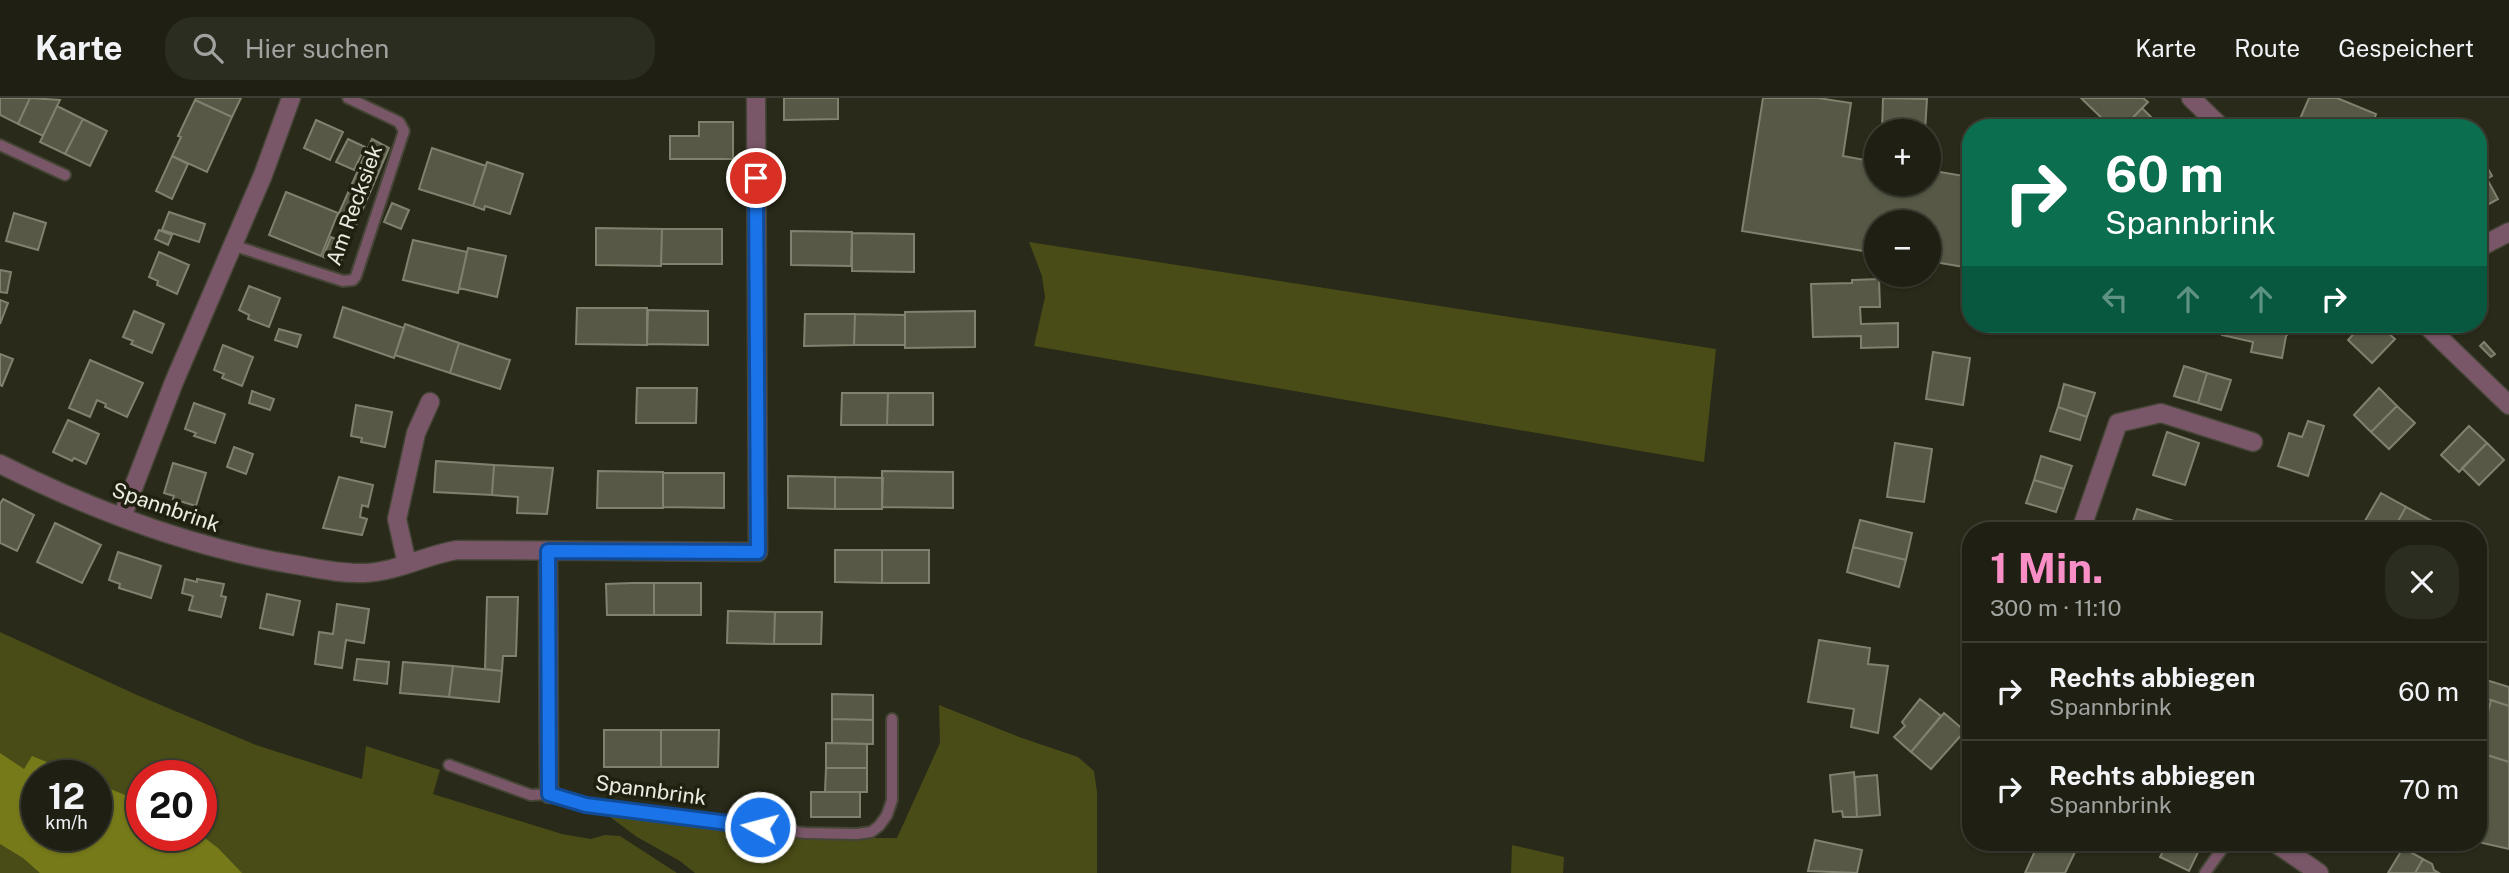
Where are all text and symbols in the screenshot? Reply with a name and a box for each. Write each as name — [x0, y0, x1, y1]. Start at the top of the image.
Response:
search box — [165, 17, 655, 80]
text: Karte — [35, 29, 123, 67]
icon: search — [189, 29, 227, 67]
text: Hier suchen — [245, 33, 389, 64]
text: Karte — [2135, 34, 2196, 62]
text: Route — [2234, 34, 2300, 62]
text: Gespeichert — [2338, 34, 2474, 62]
map controls — [1864, 119, 1941, 287]
button: + — [1864, 119, 1941, 196]
street label: Am Recksiek — [321, 141, 387, 269]
text: 60 m — [2105, 145, 2224, 203]
icon: right — [1990, 147, 2081, 238]
pin — [726, 148, 786, 208]
icon: arrive — [737, 159, 775, 197]
text: Spannbrink — [2105, 204, 2276, 241]
button: − — [1864, 210, 1941, 287]
icon: left — [2096, 280, 2134, 318]
icon: ahead — [2169, 280, 2207, 318]
icon: ahead — [2242, 280, 2280, 318]
icon: right — [2315, 280, 2353, 318]
street label: Spannbrink — [109, 477, 223, 537]
text: 1 Min. — [1990, 543, 2104, 592]
button: close — [2385, 545, 2459, 619]
text: 300 m · 11:10 — [1990, 594, 2121, 621]
text: Rechts abbiegen — [2049, 662, 2255, 693]
icon: right — [1990, 672, 2028, 710]
text: 60 m — [2398, 676, 2459, 707]
text: Spannbrink — [2049, 693, 2172, 720]
speed limit sign: 20 — [126, 760, 217, 851]
text: Rechts abbiegen — [2049, 760, 2255, 791]
street label: Spannbrink — [594, 770, 709, 810]
icon: right — [1990, 770, 2028, 808]
text: 70 m — [2399, 774, 2459, 805]
text: 12 — [48, 776, 85, 817]
position arrow — [723, 790, 797, 864]
text: Spannbrink — [2049, 791, 2172, 818]
text: km/h — [45, 812, 88, 833]

